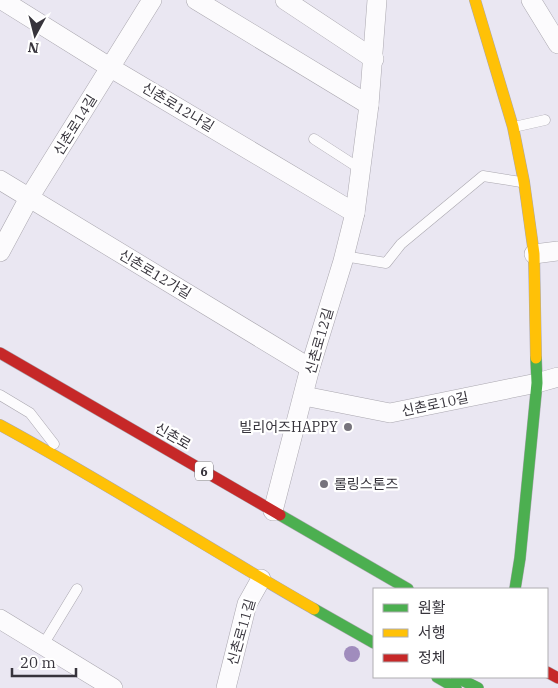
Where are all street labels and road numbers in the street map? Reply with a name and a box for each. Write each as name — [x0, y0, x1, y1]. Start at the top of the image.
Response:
street label: 신촌로12나길 — [139, 78, 217, 136]
street label: 신촌로14길 — [49, 91, 101, 159]
street label: 신촌로12가길 — [116, 245, 194, 303]
street label: 신촌로12길 — [301, 306, 337, 376]
street label: 신촌로10길 — [400, 388, 470, 420]
street label: 신촌로 — [152, 419, 194, 454]
road number: 6 — [195, 462, 213, 481]
street label: 신촌로11길 — [223, 597, 259, 667]

